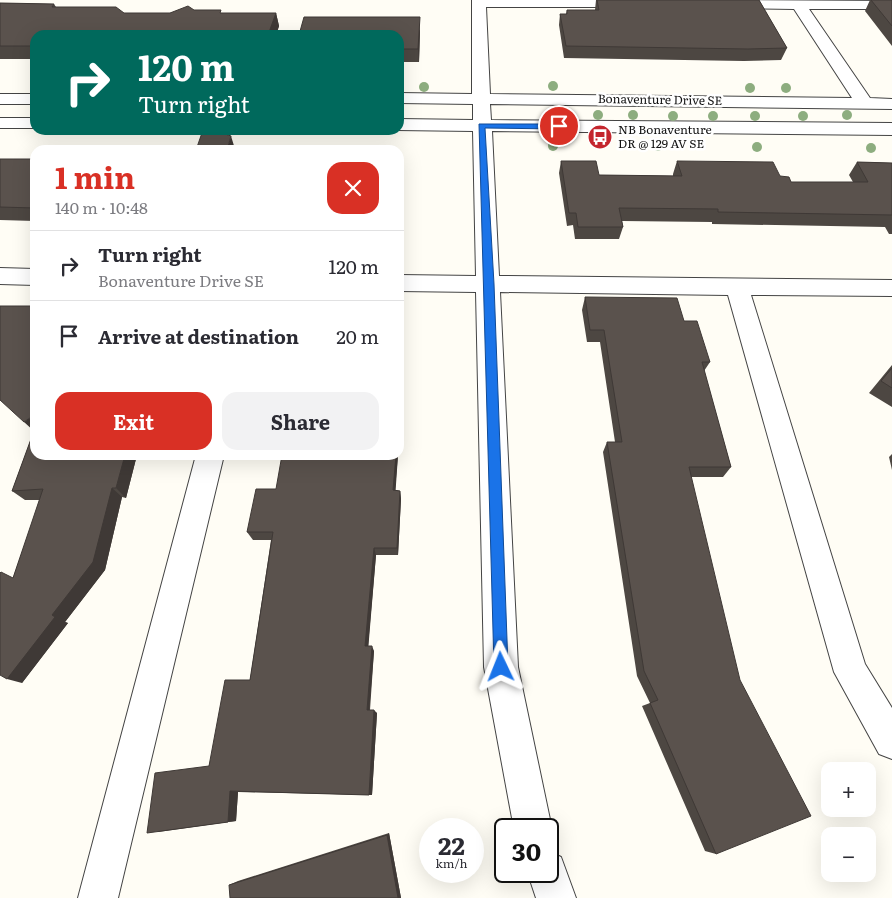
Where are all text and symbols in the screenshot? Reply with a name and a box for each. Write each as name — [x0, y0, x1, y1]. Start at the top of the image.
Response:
text: 120 m — [138, 40, 235, 92]
icon: right — [55, 50, 120, 115]
text: Turn right — [138, 87, 250, 120]
street label: Bonaventure Drive SE — [598, 89, 723, 109]
pin — [538, 105, 580, 147]
icon: arrive — [545, 112, 573, 140]
place label: NB Bonaventure DR @ 129 AV SE — [618, 120, 712, 152]
bus stop icon: NB Bonaventure DR @ 129 AV SE — [587, 124, 613, 150]
text: 1 min — [55, 154, 135, 198]
button: close — [327, 162, 379, 214]
text: 140 m · 10:48 — [55, 195, 148, 219]
text: Turn right — [98, 240, 202, 268]
icon: right — [55, 252, 83, 280]
text: 120 m — [328, 252, 379, 280]
text: Bonaventure Drive SE — [98, 268, 264, 292]
icon: arrive — [55, 322, 83, 350]
text: Arrive at destination — [98, 322, 299, 350]
text: 20 m — [336, 322, 379, 350]
button: Exit — [55, 392, 212, 450]
button: Share — [222, 392, 379, 450]
position arrow — [474, 640, 526, 692]
map controls — [821, 762, 876, 882]
button: + — [821, 762, 876, 817]
speed limit sign: 30 — [494, 818, 559, 883]
text: 22 — [438, 826, 465, 863]
button: − — [821, 827, 876, 882]
text: km/h — [436, 854, 467, 872]

